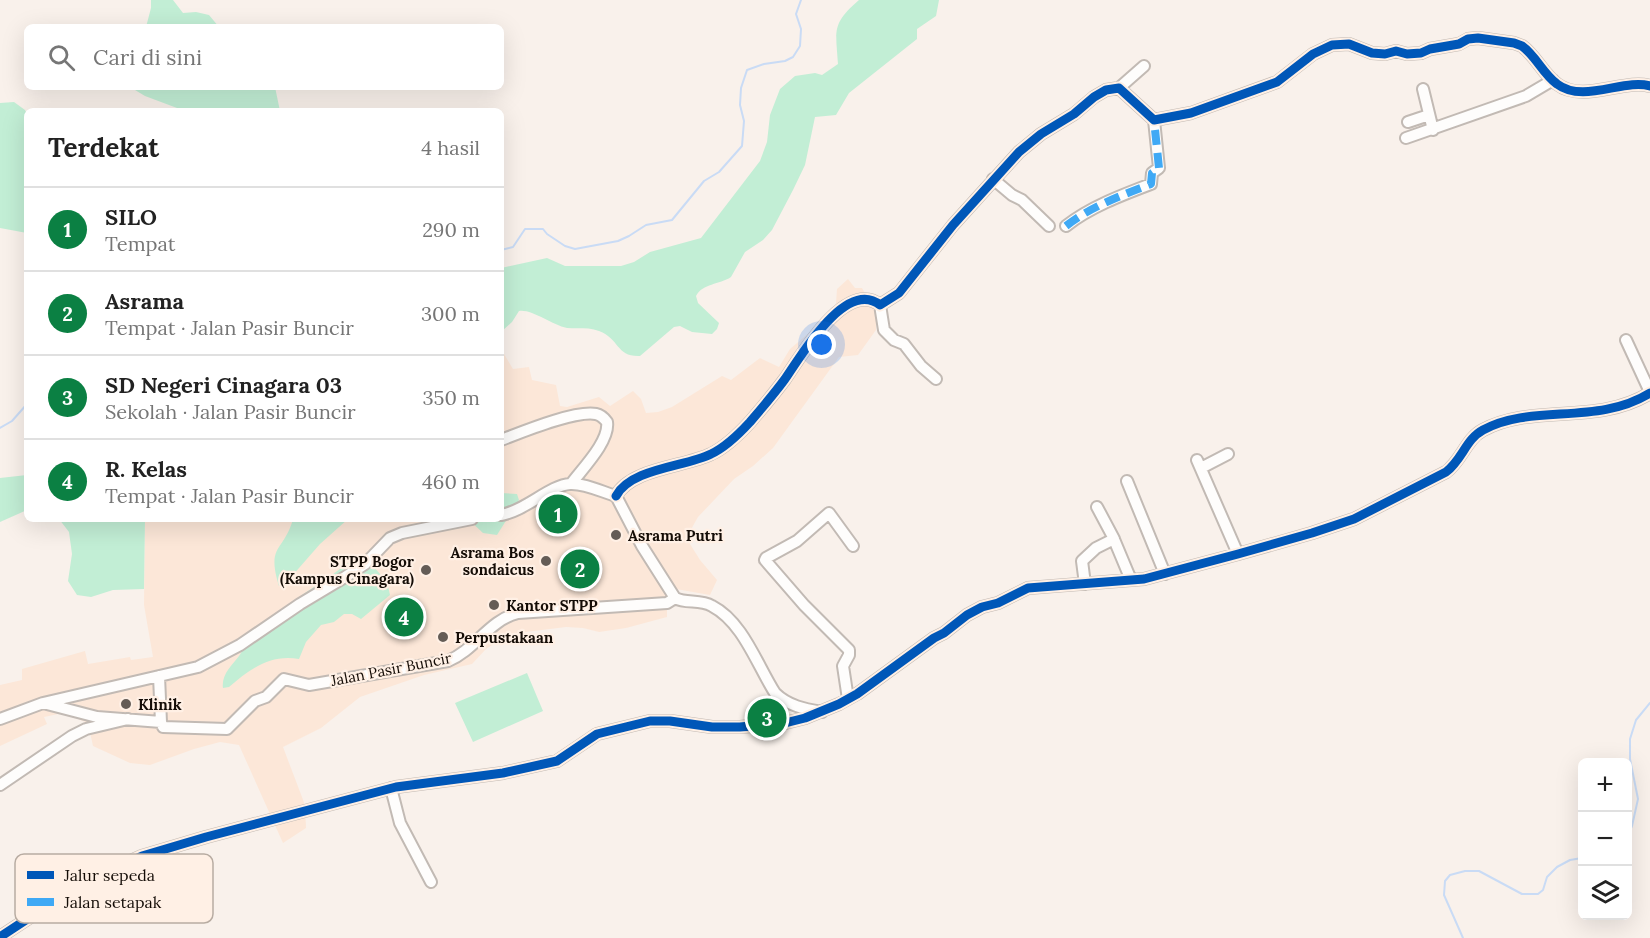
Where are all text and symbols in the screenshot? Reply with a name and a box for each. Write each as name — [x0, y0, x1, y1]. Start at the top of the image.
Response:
search box — [24, 24, 504, 90]
icon: search — [45, 41, 78, 74]
text: Cari di sini — [93, 43, 202, 71]
text: Terdekat — [48, 131, 159, 164]
text: 4 hasil — [421, 135, 480, 160]
text: SILO — [105, 203, 157, 231]
text: 1 — [63, 217, 72, 242]
text: 290 m — [422, 217, 480, 242]
text: Tempat — [105, 231, 175, 256]
text: Asrama — [105, 287, 184, 315]
text: 2 — [62, 301, 73, 326]
text: 300 m — [421, 301, 480, 326]
text: Tempat · Jalan Pasir Buncir — [105, 315, 354, 340]
your location — [807, 330, 836, 359]
text: SD Negeri Cinagara 03 — [105, 371, 342, 399]
text: 3 — [62, 385, 73, 410]
text: 350 m — [422, 385, 480, 410]
text: Sekolah · Jalan Pasir Buncir — [105, 399, 356, 424]
text: R. Kelas — [105, 455, 187, 483]
text: 4 — [62, 469, 73, 494]
text: 460 m — [422, 469, 480, 494]
text: Tempat · Jalan Pasir Buncir — [105, 483, 354, 508]
pin: 1 — [538, 492, 578, 536]
place label: Asrama Putri — [628, 526, 723, 545]
marker: Asrama Putri — [609, 528, 623, 542]
place label: Asrama Bos sondaicus — [451, 543, 534, 579]
pin: 2 — [560, 546, 600, 592]
place label: STPP Bogor (Kampus Cinagara) — [280, 552, 415, 589]
marker: Asrama Bos sondaicus — [539, 554, 553, 568]
marker: STPP Bogor (Kampus Cinagara) — [419, 563, 433, 577]
pin: 4 — [384, 594, 424, 640]
place label: Kantor STPP — [506, 596, 598, 615]
marker: Kantor STPP — [487, 598, 501, 612]
place label: Perpustakaan — [455, 628, 554, 647]
marker: Perpustakaan — [436, 630, 450, 644]
street label: Jalan Pasir Buncir — [328, 648, 453, 690]
place label: Klinik — [138, 695, 182, 714]
pin: 3 — [748, 696, 786, 740]
marker: Klinik — [119, 697, 133, 711]
map controls — [1578, 758, 1632, 920]
button: + — [1578, 758, 1632, 812]
button: − — [1578, 812, 1632, 866]
legend — [15, 854, 213, 923]
text: Jalur sepeda — [63, 865, 155, 885]
button: layers — [1578, 866, 1632, 920]
text: Jalan setapak — [63, 892, 162, 912]

